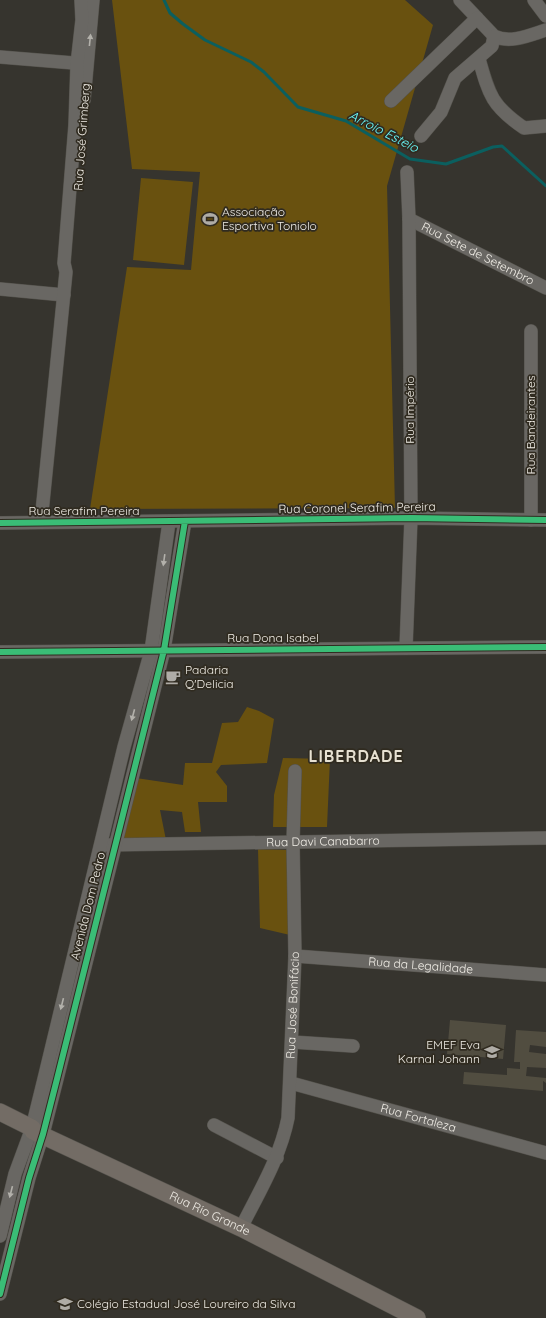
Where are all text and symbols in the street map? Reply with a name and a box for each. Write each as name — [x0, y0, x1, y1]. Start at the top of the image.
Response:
one-way arrow — [87, 34, 93, 46]
street label: Rua José Grimberg — [70, 83, 93, 191]
water label: Arroio Esteio — [347, 107, 422, 156]
place label: Associação Esportiva Toniolo — [222, 204, 317, 233]
sports icon: Associação Esportiva Toniolo — [201, 210, 219, 228]
street label: Rua Sete de Setembro — [419, 219, 537, 288]
street label: Rua Bandeirantes — [523, 375, 538, 475]
street label: Rua Império — [402, 376, 417, 444]
street label: Rua Coronel Serafim Pereira — [278, 499, 436, 516]
street label: Rua Serafim Pereira — [29, 503, 139, 518]
one-way arrow — [160, 554, 167, 566]
street label: Rua Dona Isabel — [227, 630, 319, 645]
place label: Padaria Q'Delicia — [185, 662, 234, 691]
cafe icon: Padaria Q'Delicia — [164, 668, 182, 686]
one-way arrow — [129, 709, 135, 721]
district label: LIBERDADE — [308, 746, 404, 766]
street label: Rua Davi Canabarro — [266, 833, 380, 849]
street label: Avenida Dom Pedro — [67, 850, 108, 961]
street label: Rua José Bonifácio — [283, 951, 302, 1059]
street label: Rua da Legalidade — [368, 954, 474, 976]
one-way arrow — [58, 998, 64, 1011]
place label: EMEF Eva Karnal Johann — [398, 1037, 480, 1066]
school or university icon: EMEF Eva Karnal Johann — [483, 1043, 501, 1061]
street label: Rua Fortaleza — [379, 1100, 458, 1135]
one-way arrow — [7, 1185, 13, 1198]
street label: Rua Rio Grande — [167, 1188, 253, 1239]
school or university icon: Colégio Estadual José Loureiro da Silva — [56, 1295, 74, 1313]
place label: Colégio Estadual José Loureiro da Silva — [77, 1296, 295, 1311]

